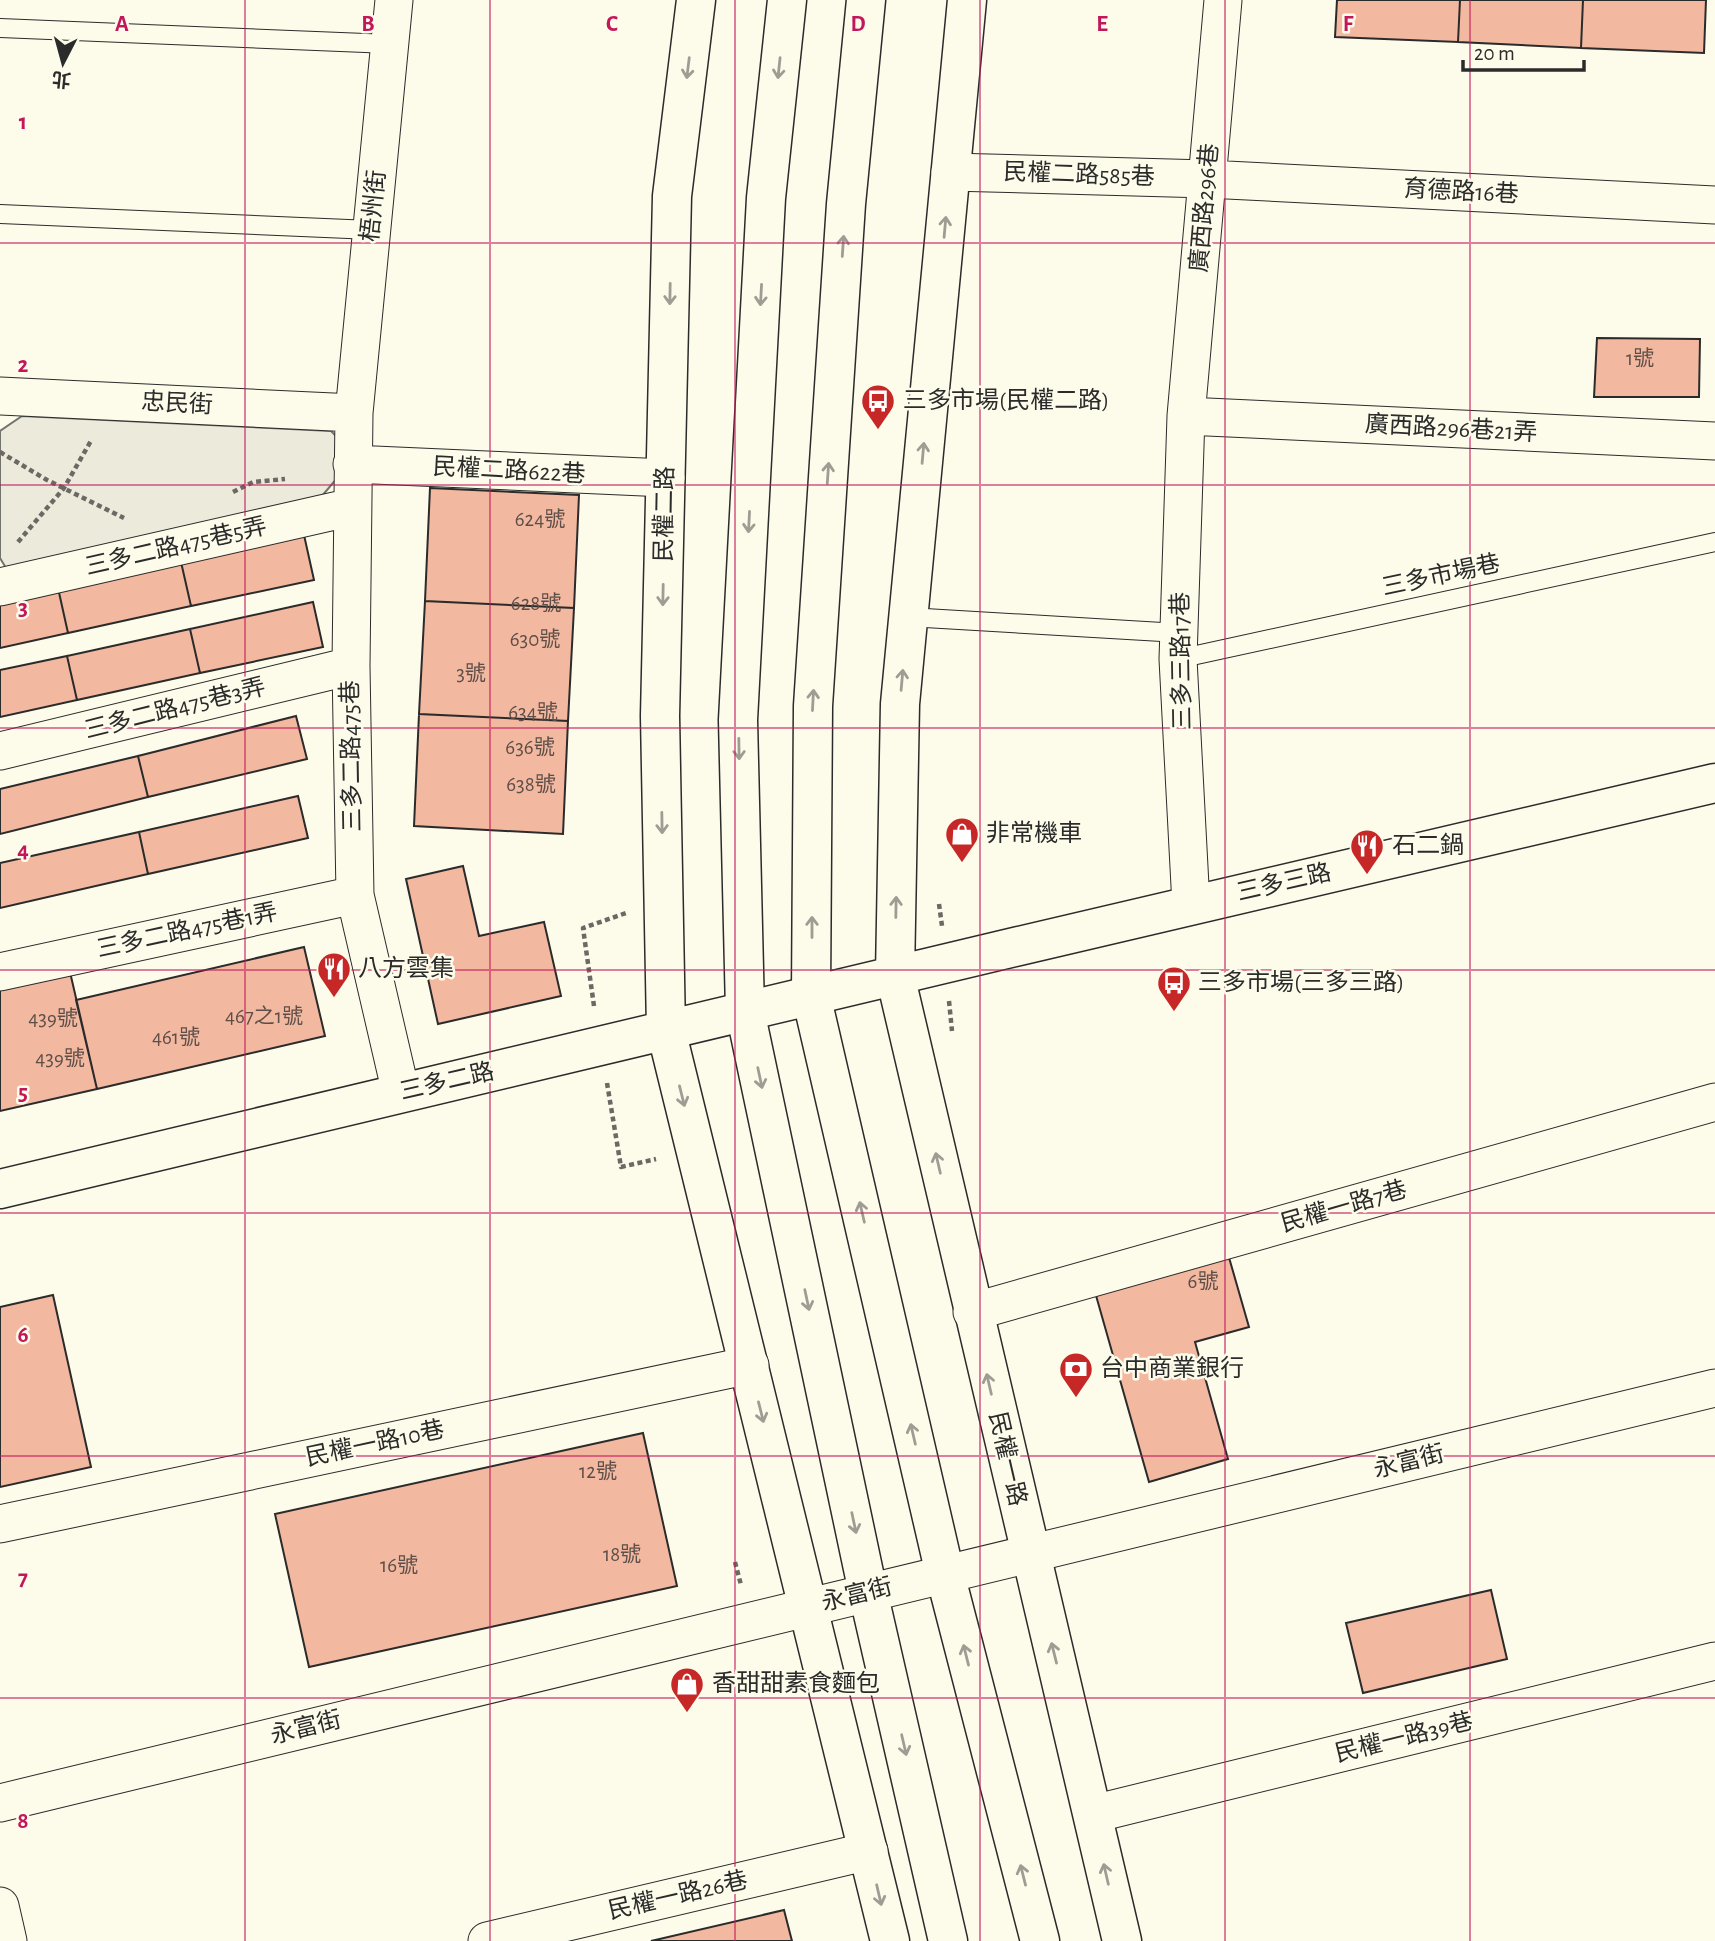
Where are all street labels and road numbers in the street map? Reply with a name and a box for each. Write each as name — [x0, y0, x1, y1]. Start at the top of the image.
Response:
street label: 廣西路296巷 — [1185, 142, 1223, 274]
street label: 民權二路585巷 — [1003, 158, 1155, 190]
street label: 梧州街 — [356, 169, 390, 243]
street label: 育德路16巷 — [1403, 175, 1519, 207]
street label: 忠民街 — [140, 388, 214, 418]
street label: 廣西路296巷21弄 — [1364, 411, 1538, 446]
street label: 民權二路622巷 — [432, 453, 586, 487]
street label: 民權二路 — [650, 466, 678, 562]
street label: 三多二路475巷5弄 — [82, 512, 269, 580]
street label: 三多市場巷 — [1379, 550, 1502, 600]
street label: 三多三路17巷 — [1167, 592, 1195, 730]
street label: 三多二路475巷3弄 — [82, 673, 268, 743]
street label: 三多二路475巷 — [337, 680, 365, 832]
street label: 三多三路 — [1234, 859, 1333, 905]
street label: 三多二路475巷1弄 — [94, 898, 279, 962]
street label: 三多二路 — [397, 1058, 496, 1104]
street label: 民權一路7巷 — [1278, 1176, 1410, 1236]
street label: 民權一路 — [985, 1409, 1031, 1508]
street label: 民權一路10巷 — [303, 1416, 446, 1470]
street label: 永富街 — [1371, 1440, 1447, 1482]
street label: 永富街 — [819, 1573, 895, 1615]
street label: 永富街 — [268, 1706, 344, 1748]
street label: 民權一路39巷 — [1332, 1707, 1475, 1767]
street label: 民權一路26巷 — [606, 1866, 750, 1924]

